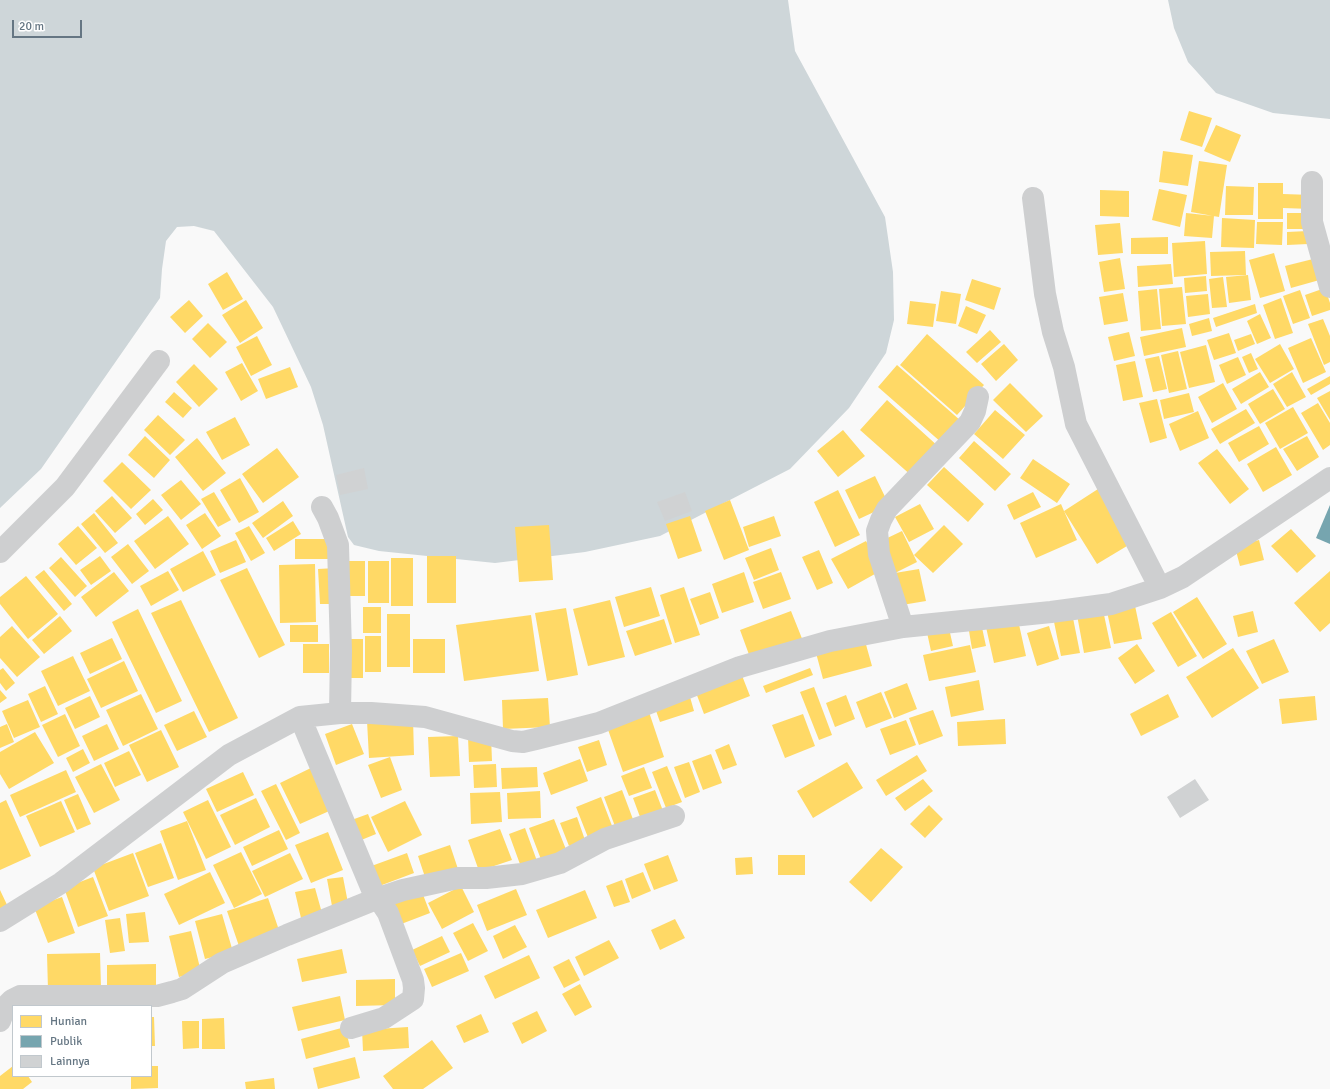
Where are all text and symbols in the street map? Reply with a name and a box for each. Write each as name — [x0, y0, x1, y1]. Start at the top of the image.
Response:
scale bar — [14, 12, 84, 38]
text: 20 m — [19, 19, 44, 34]
legend — [12, 1005, 152, 1077]
text: Hunian — [50, 1014, 87, 1029]
text: Publik — [50, 1034, 82, 1049]
text: Lainnya — [50, 1054, 90, 1069]

